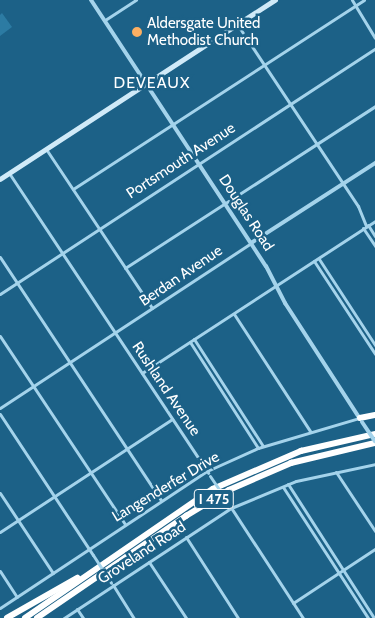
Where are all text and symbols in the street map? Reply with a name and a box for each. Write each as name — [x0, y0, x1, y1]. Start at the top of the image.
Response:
place label: Aldersgate United Methodist Church — [147, 14, 260, 49]
marker: Aldersgate United Methodist Church — [131, 26, 143, 38]
district label: DEVEAUX — [113, 73, 191, 93]
street label: Portsmouth Avenue — [123, 119, 239, 203]
street label: Douglas Road — [215, 172, 277, 254]
street label: Berdan Avenue — [136, 242, 226, 310]
street label: Rushland Avenue — [128, 339, 204, 439]
street label: Langenderfer Drive — [109, 448, 223, 526]
road number: I 475 — [193, 488, 235, 510]
street label: Groveland Road — [95, 518, 189, 588]

